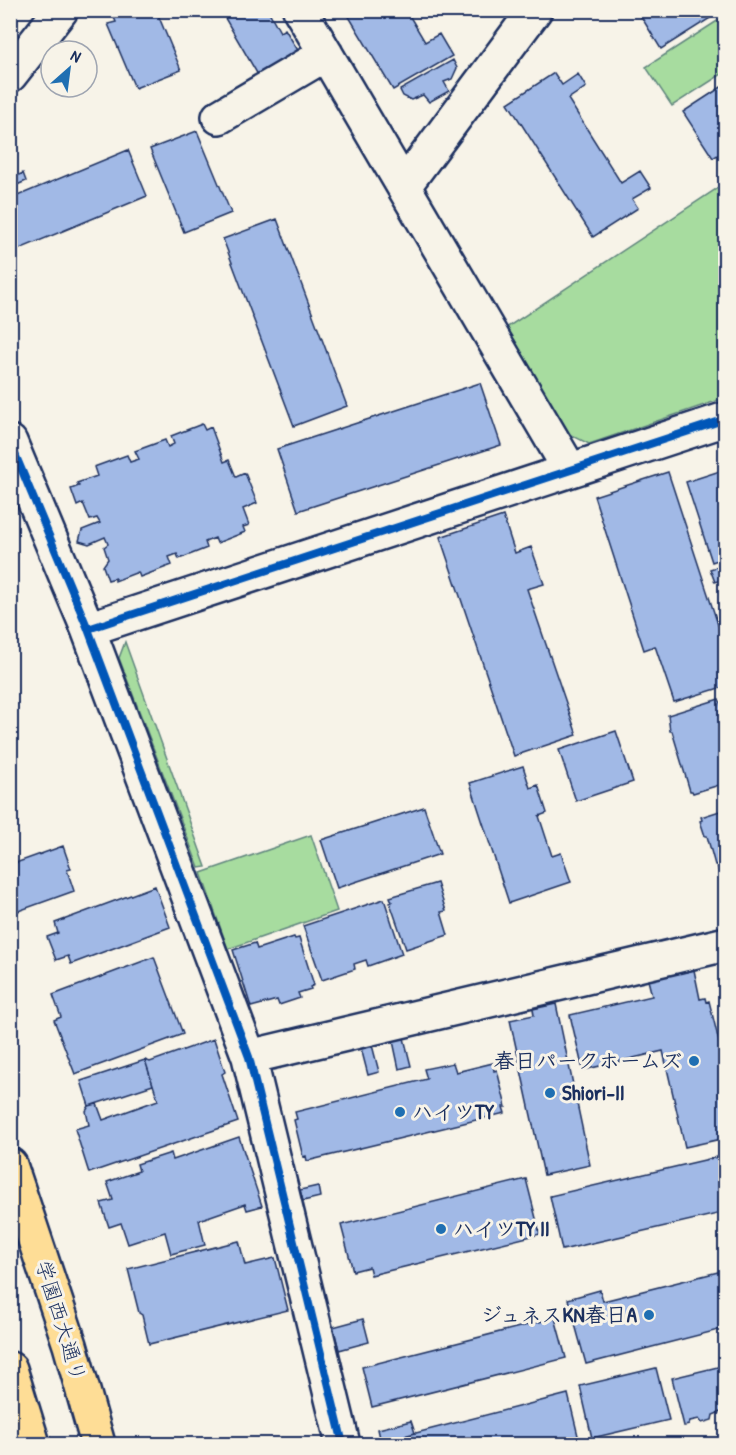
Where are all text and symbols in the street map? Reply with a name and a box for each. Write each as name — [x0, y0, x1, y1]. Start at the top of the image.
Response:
north arrow — [39, 39, 99, 99]
text: N — [67, 44, 85, 68]
place label: 春日パークホームズ — [494, 1046, 682, 1075]
marker: 春日パークホームズ — [687, 1054, 701, 1068]
place label: Shiori-II — [562, 1078, 625, 1107]
marker: Shiori-II — [543, 1086, 557, 1100]
place label: ハイツTY — [412, 1097, 495, 1126]
marker: ハイツTY — [393, 1105, 407, 1119]
place label: ハイツTY II — [453, 1214, 550, 1243]
marker: ハイツTY II — [434, 1222, 448, 1236]
street label: 学園西大通り — [29, 1256, 94, 1385]
place label: ジュネスKN春日A — [481, 1300, 638, 1329]
marker: ジュネスKN春日A — [642, 1308, 656, 1322]

